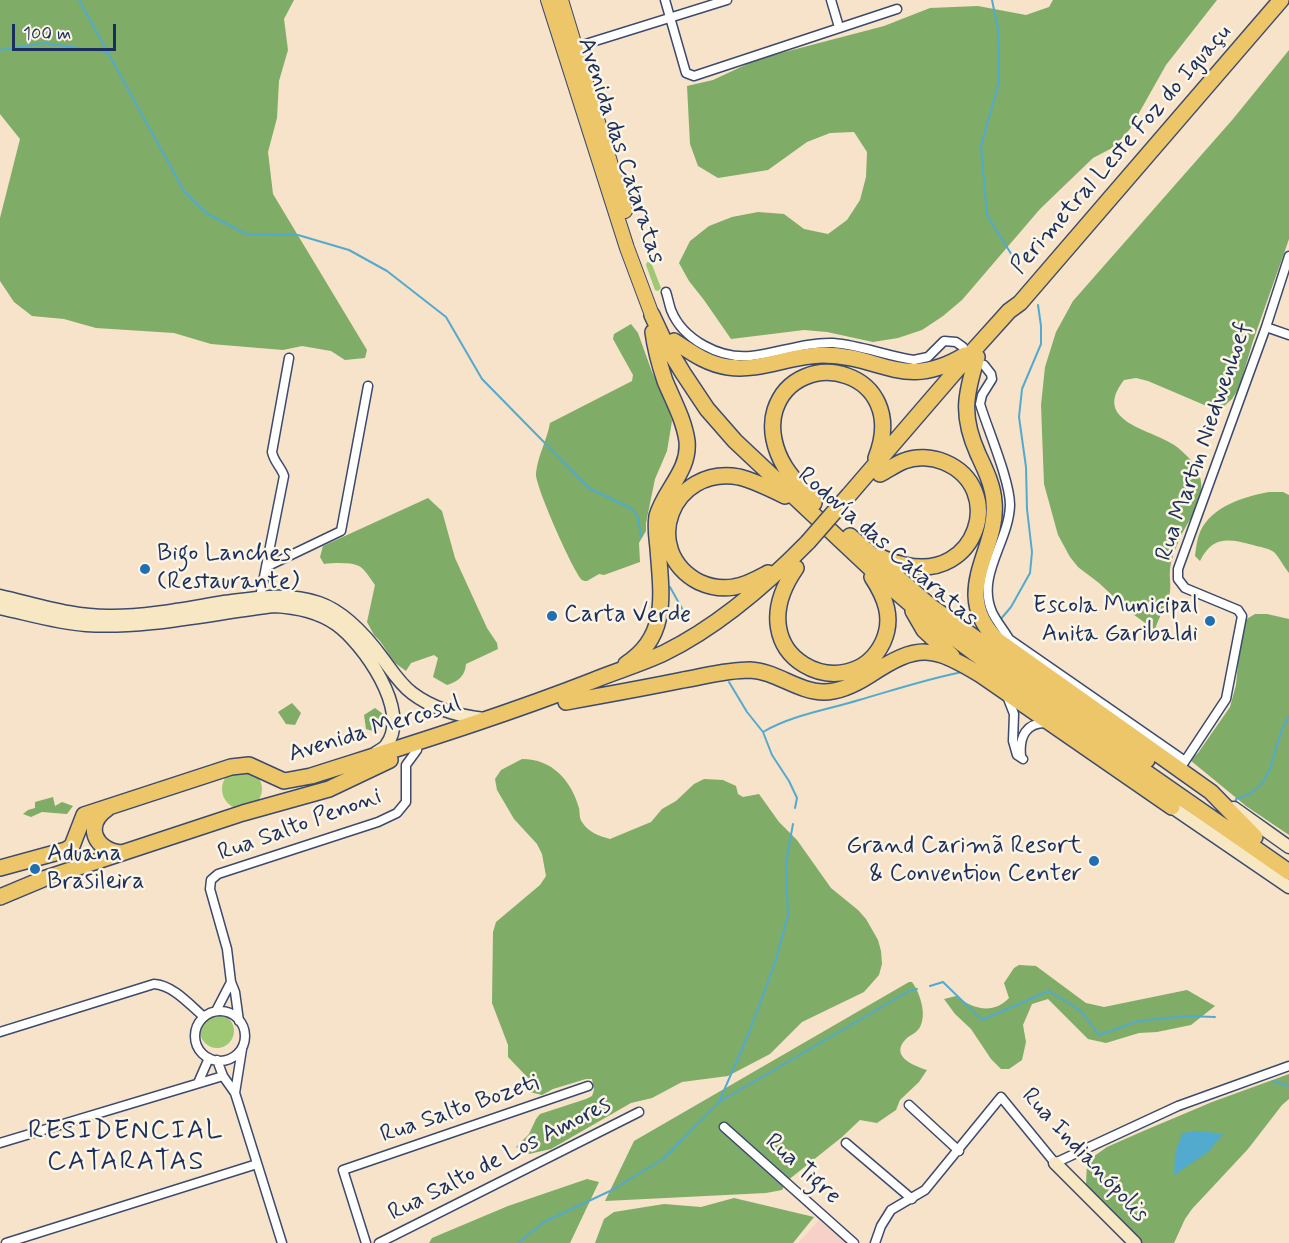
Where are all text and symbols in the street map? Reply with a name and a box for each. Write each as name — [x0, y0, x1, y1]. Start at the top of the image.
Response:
scale bar — [15, 12, 118, 50]
street label: Perimetral Leste Foz do Iguaçu — [1006, 19, 1238, 281]
text: 100 m — [23, 22, 71, 46]
street label: Avenida das Cataratas — [570, 34, 670, 268]
street label: Rua Martin Niedwenhoef — [1151, 319, 1259, 565]
street label: Rodovía das Cataratas — [791, 462, 983, 634]
place label: Bigo Lanches (Restaurante) — [157, 541, 299, 597]
marker: Bigo Lanches (Restaurante) — [138, 562, 152, 576]
place label: Escola Municipal Anita Garibaldi — [1033, 593, 1198, 649]
place label: Carta Verde — [564, 602, 691, 630]
marker: Carta Verde — [545, 609, 559, 623]
marker: Escola Municipal Anita Garibaldi — [1203, 614, 1217, 628]
street label: Avenida Mercosul — [285, 690, 465, 770]
street label: Rua Salto Penoni — [214, 783, 386, 869]
place label: Grand Carimã Resort & Convention Center — [846, 833, 1082, 889]
place label: Aduana Brasileira — [47, 841, 145, 897]
marker: Grand Carimã Resort & Convention Center — [1087, 854, 1101, 868]
marker: Aduana Brasileira — [28, 862, 42, 876]
street label: Rua Salto Bozeti — [377, 1069, 543, 1151]
street label: Rua Indianópolis — [1014, 1083, 1154, 1229]
street label: Rua Salto de Los Amores — [384, 1091, 616, 1229]
district label: RESIDENCIAL CATARATAS — [29, 1116, 223, 1179]
street label: Rua Tigre — [758, 1128, 846, 1212]

